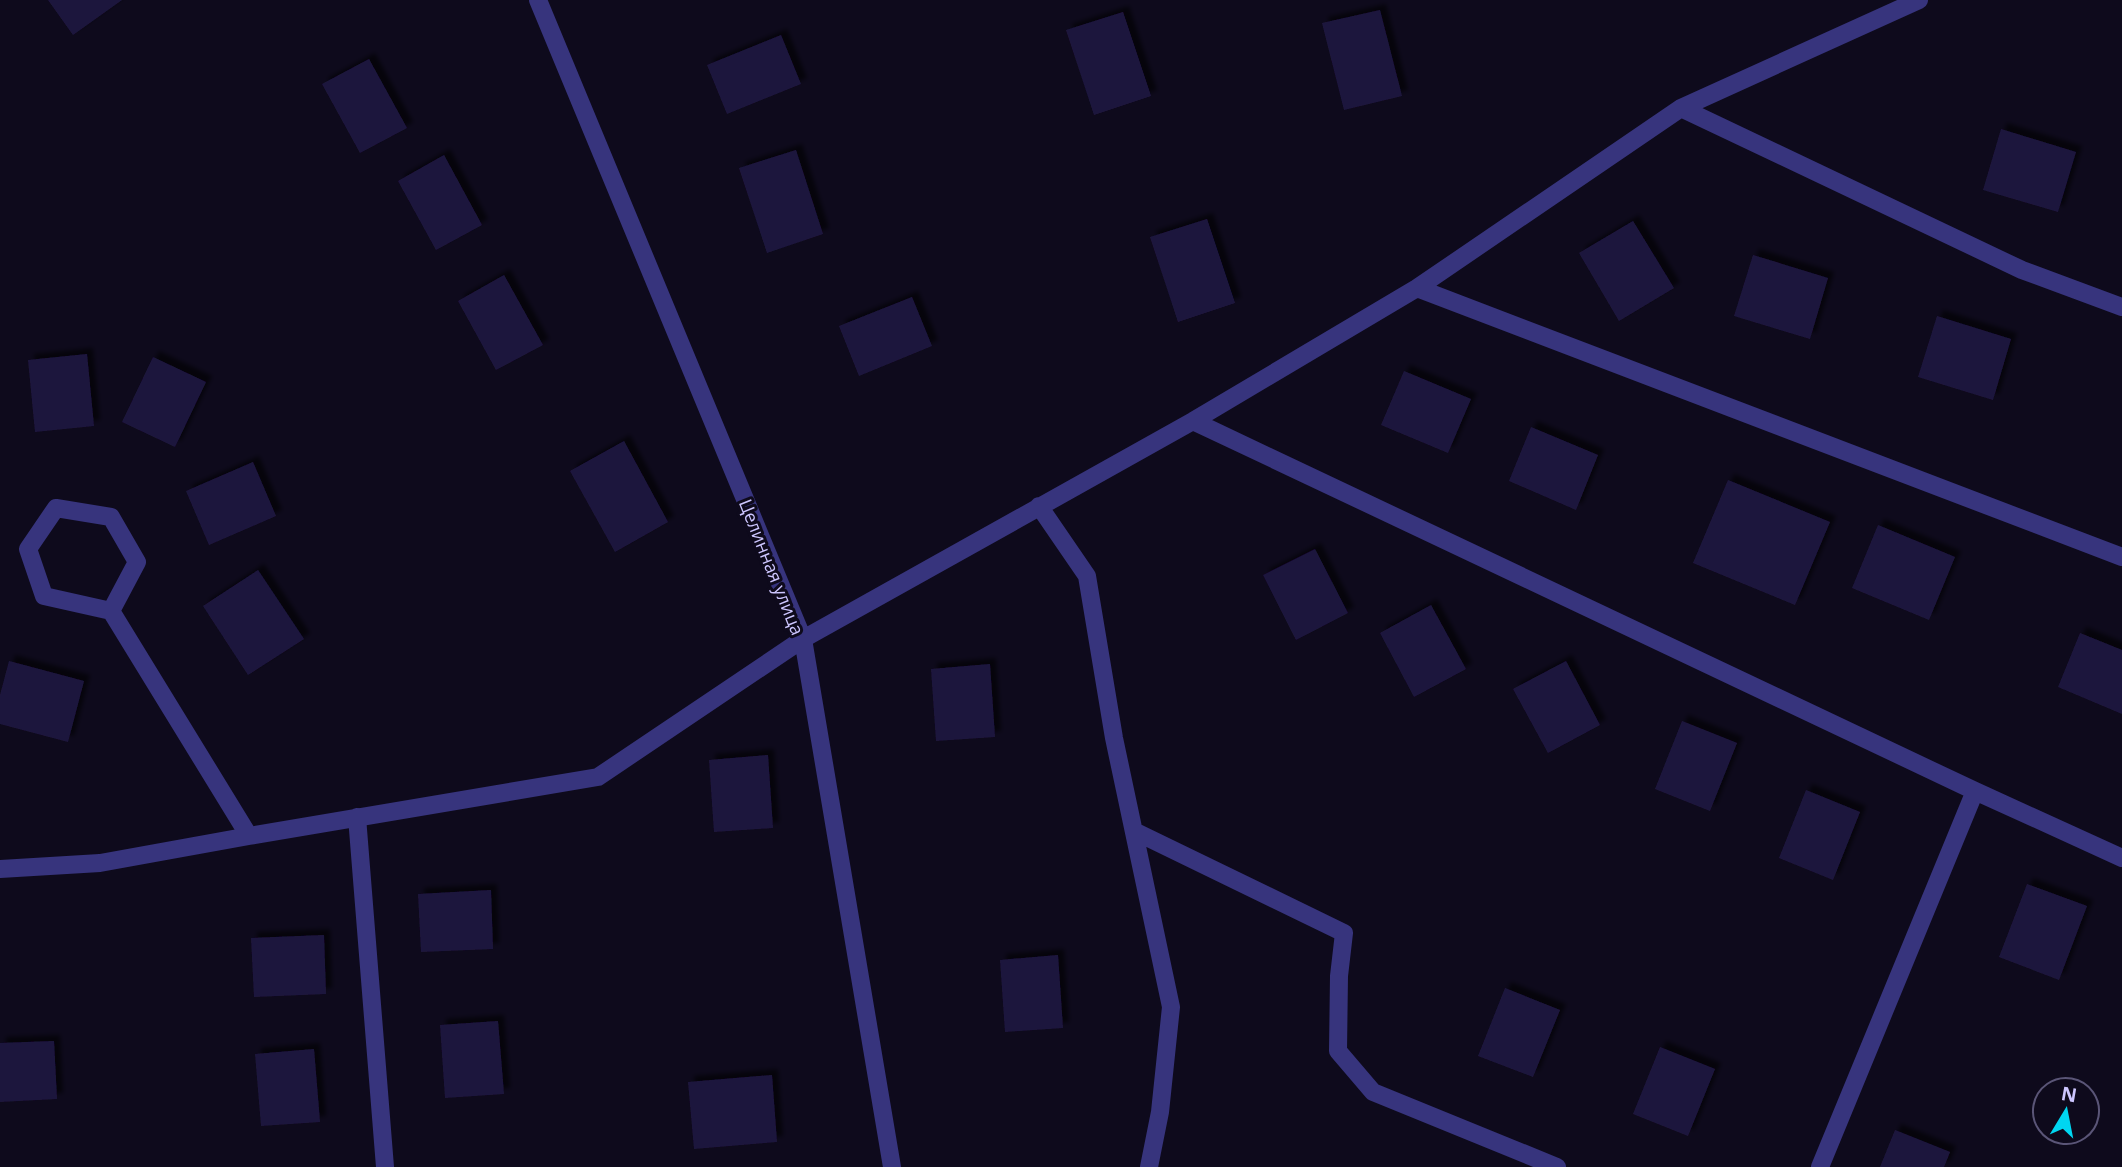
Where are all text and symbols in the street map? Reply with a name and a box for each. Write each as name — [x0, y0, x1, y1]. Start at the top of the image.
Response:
street label: Целинная улица — [734, 495, 810, 639]
north arrow — [2031, 1076, 2101, 1146]
text: N — [2059, 1080, 2079, 1108]

